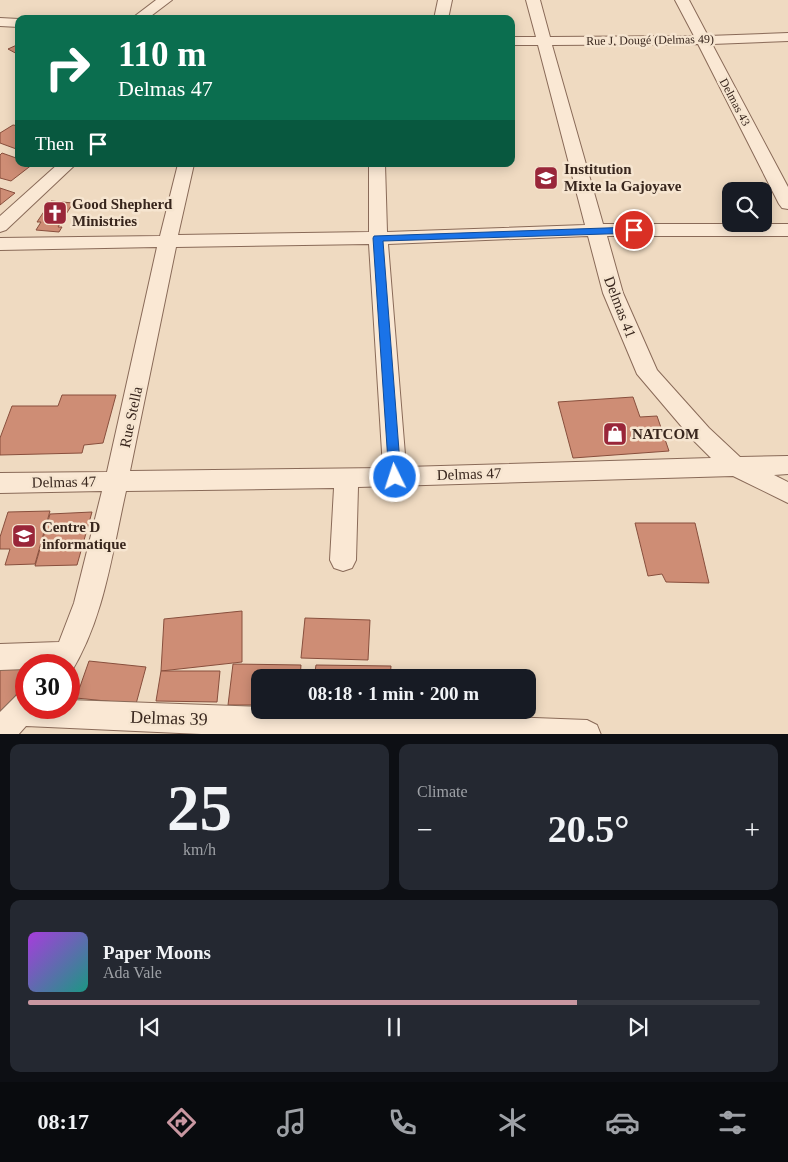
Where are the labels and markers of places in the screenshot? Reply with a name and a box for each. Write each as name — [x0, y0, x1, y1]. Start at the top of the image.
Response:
place label: Institution Mixte la Gajoyave — [564, 161, 682, 194]
school or university icon: Institution Mixte la Gajoyave — [533, 165, 559, 191]
place label: Good Shepherd Ministries — [72, 196, 173, 229]
church icon: Good Shepherd Ministries — [42, 200, 68, 226]
pin — [613, 209, 655, 251]
shop icon: NATCOM — [602, 421, 628, 447]
place label: NATCOM — [632, 426, 699, 442]
place label: Centre D informatique — [42, 519, 127, 552]
school or university icon: Centre D informatique — [11, 523, 37, 549]

